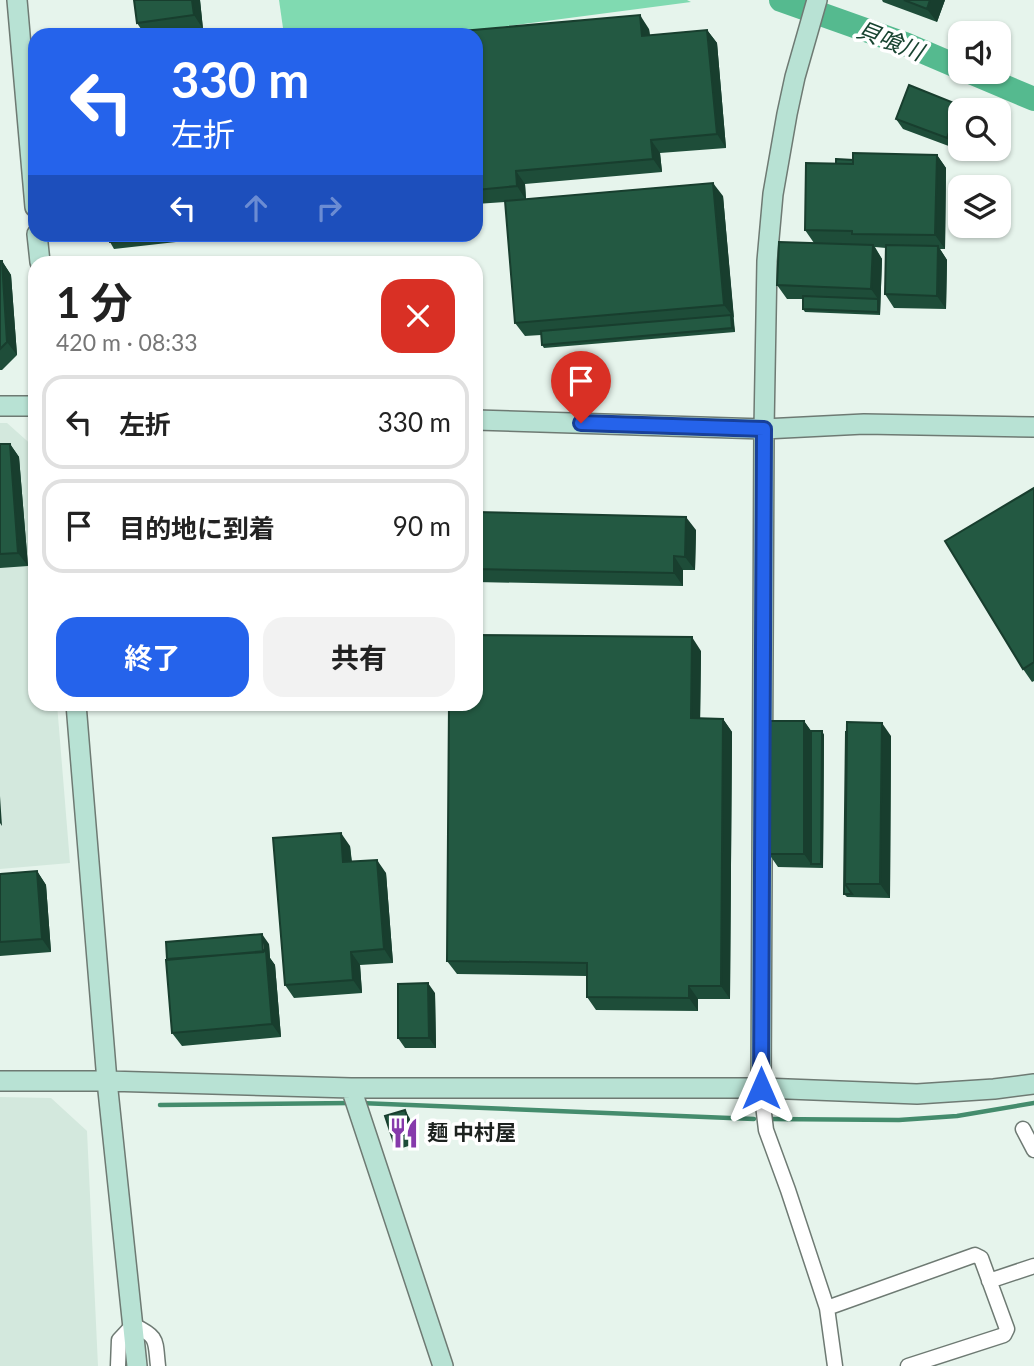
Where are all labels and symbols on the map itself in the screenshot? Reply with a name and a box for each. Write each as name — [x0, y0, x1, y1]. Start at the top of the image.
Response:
water label: 貝喰川 — [853, 15, 930, 67]
pin — [551, 351, 611, 423]
position arrow — [724, 1051, 798, 1125]
restaurant icon: 麺 中村屋 — [387, 1116, 421, 1150]
place label: 麺 中村屋 — [427, 1119, 516, 1144]

